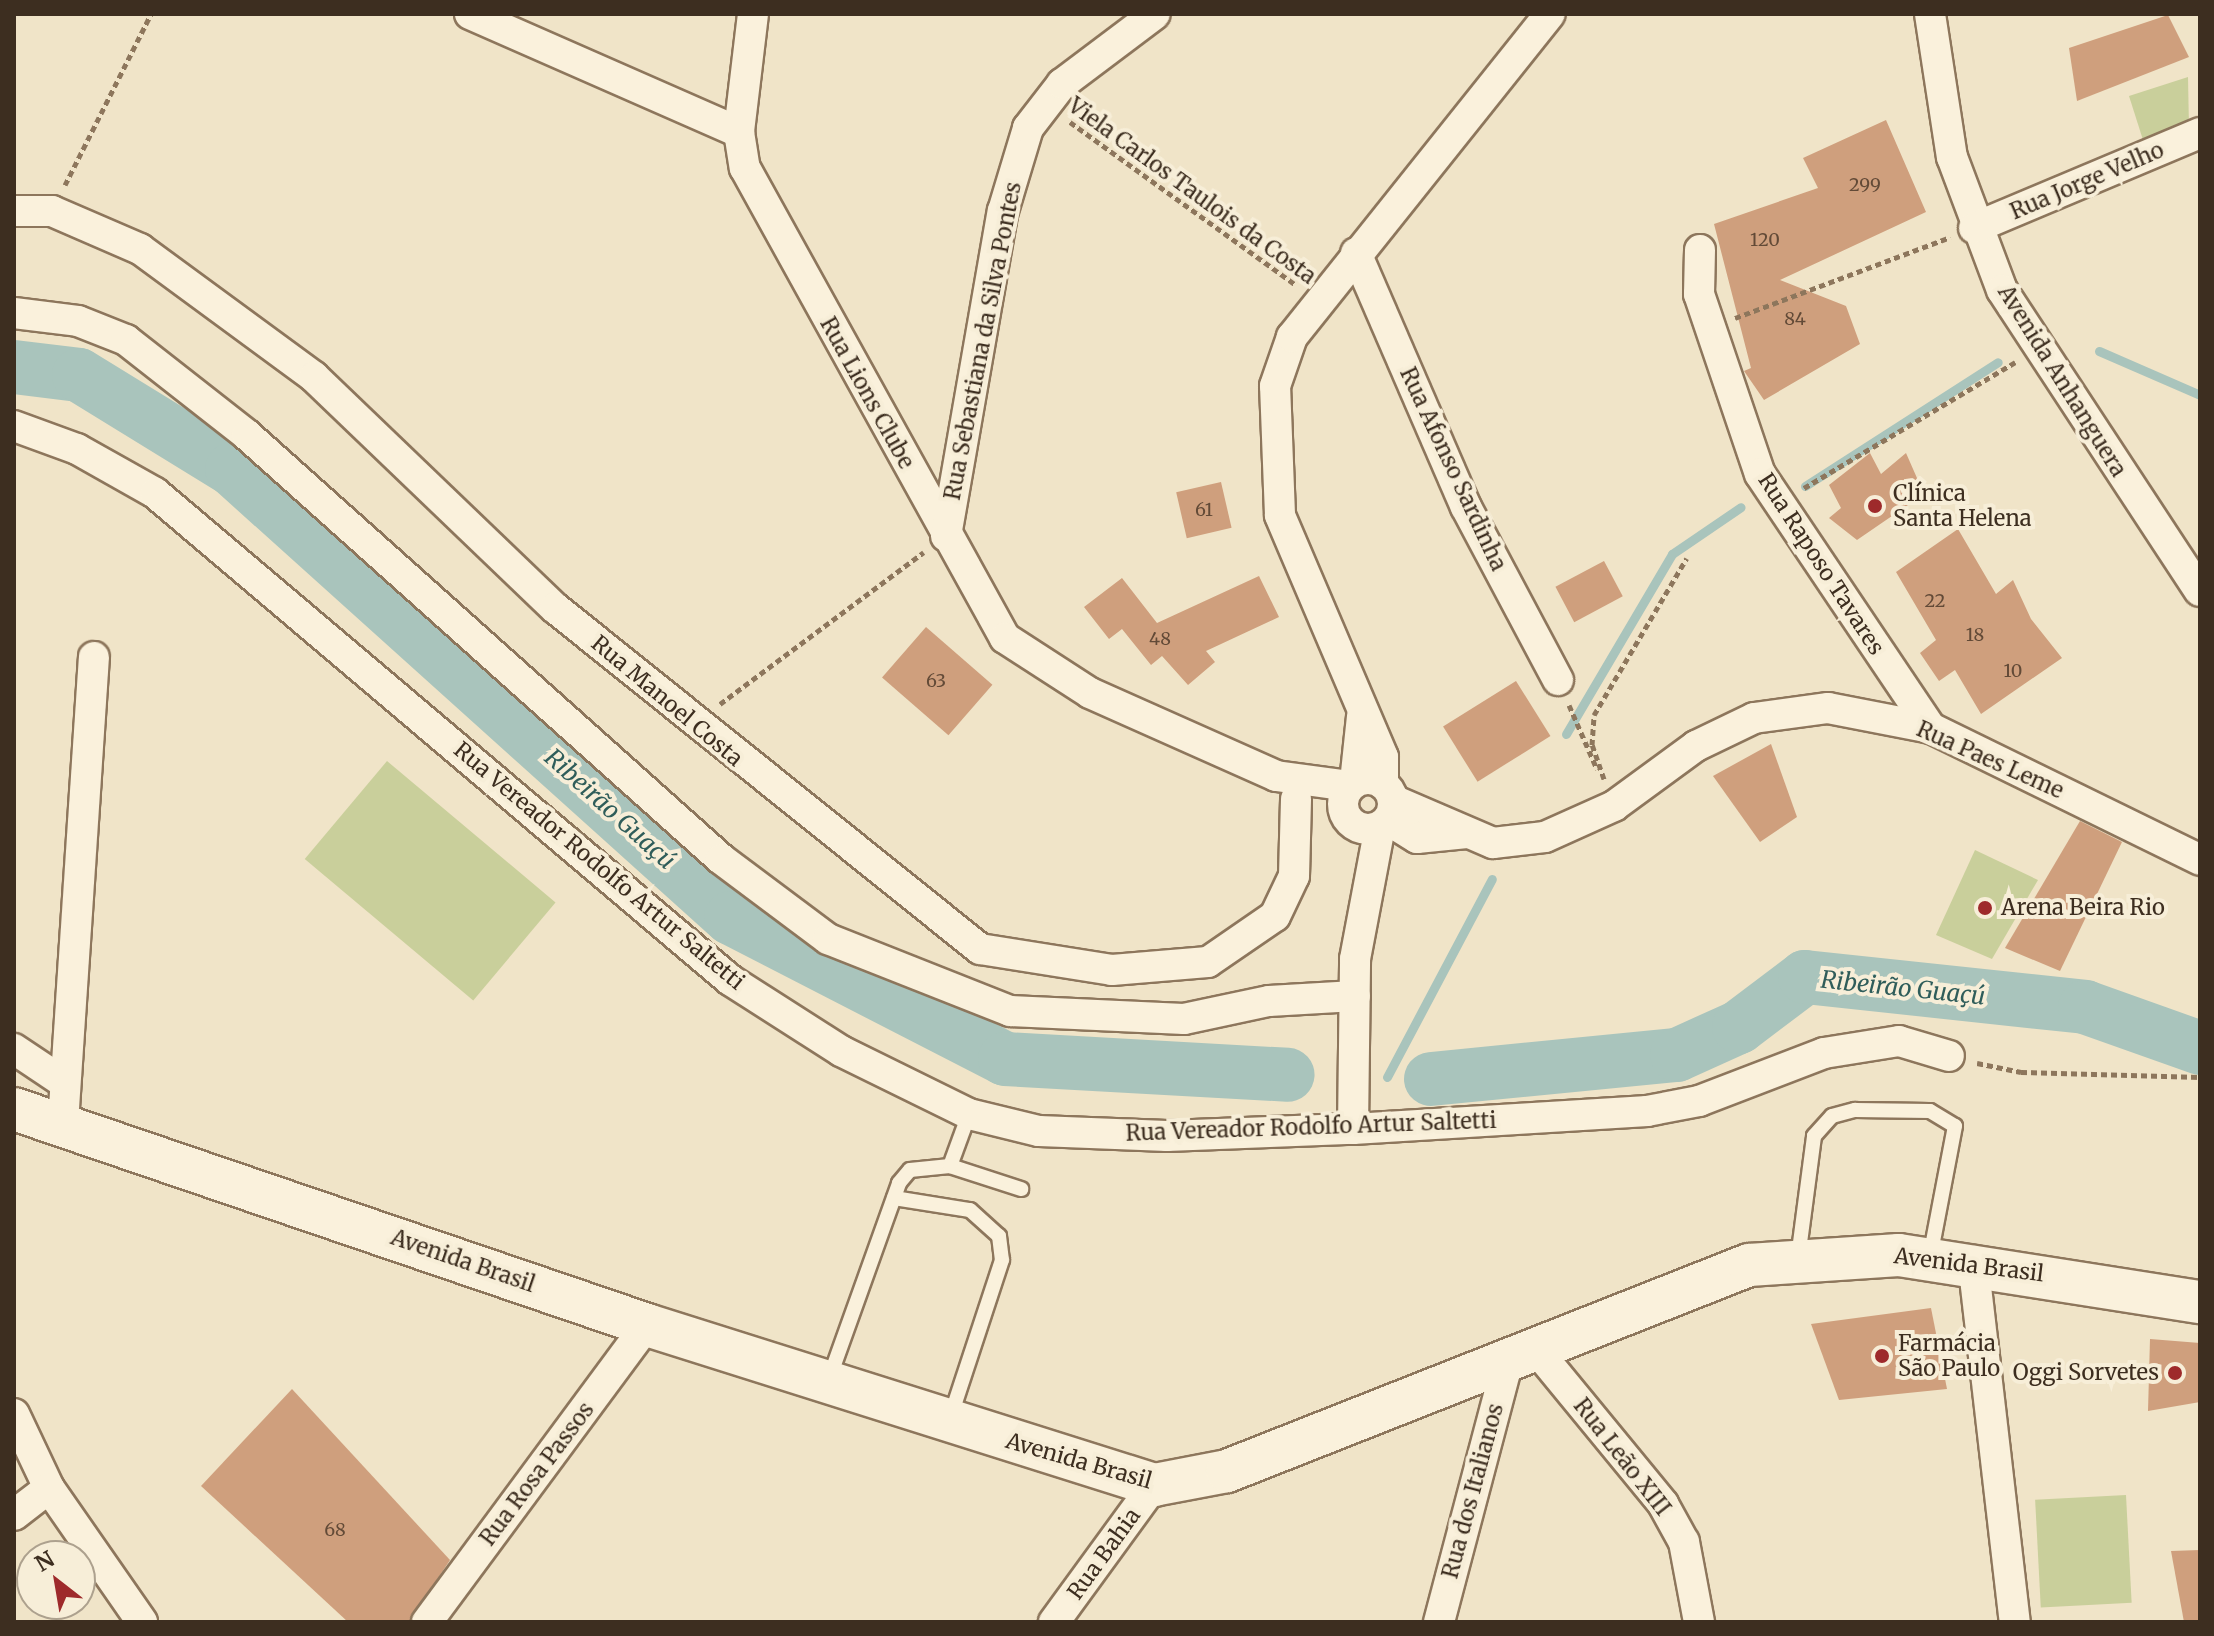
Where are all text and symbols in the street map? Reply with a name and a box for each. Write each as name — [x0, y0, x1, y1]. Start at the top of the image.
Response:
street label: Viela Carlos Taulois da Costa — [1063, 92, 1321, 290]
street label: Rua Jorge Velho — [2006, 137, 2168, 225]
house number: 299 — [1849, 174, 1881, 196]
street label: Rua Sebastiana da Silva Pontes — [939, 180, 1027, 502]
house number: 120 — [1750, 229, 1780, 251]
street label: Avenida Anhanguera — [1992, 280, 2132, 482]
house number: 84 — [1784, 308, 1806, 330]
street label: Rua Lions Clube — [814, 313, 920, 473]
street label: Rua Afonso Sardinha — [1394, 363, 1512, 575]
street label: Rua Raposo Tavares — [1752, 468, 1890, 660]
place label: Clínica Santa Helena — [1893, 480, 2032, 532]
marker: Clínica Santa Helena — [1864, 495, 1886, 517]
house number: 61 — [1195, 499, 1213, 521]
house number: 22 — [1924, 590, 1946, 612]
house number: 18 — [1966, 624, 1984, 646]
house number: 48 — [1149, 628, 1171, 650]
street label: Rua Manoel Costa — [586, 630, 748, 772]
house number: 10 — [2004, 660, 2022, 682]
house number: 63 — [926, 670, 946, 692]
street label: Rua Paes Leme — [1913, 716, 2067, 804]
street label: Rua Vereador Rodolfo Artur Saltetti — [448, 737, 750, 995]
water label: Ribeirão Guaçú — [539, 743, 681, 875]
place label: Arena Beira Rio — [2001, 895, 2165, 921]
marker: Arena Beira Rio — [1976, 899, 1994, 917]
water label: Ribeirão Guaçú — [1819, 965, 1987, 1011]
street label: Rua Vereador Rodolfo Artur Saltetti — [1125, 1107, 1497, 1147]
street label: Avenida Brasil — [387, 1224, 539, 1298]
street label: Avenida Brasil — [1893, 1243, 2045, 1287]
place label: Farmácia São Paulo — [1898, 1330, 2000, 1382]
marker: Farmácia São Paulo — [1873, 1347, 1891, 1365]
place label: Oggi Sorvetes — [2013, 1360, 2159, 1386]
marker: Oggi Sorvetes — [2166, 1364, 2184, 1382]
street label: Rua Leão XIII — [1568, 1393, 1676, 1521]
street label: Rua Rosa Passos — [474, 1397, 600, 1551]
street label: Rua dos Italianos — [1437, 1401, 1509, 1581]
street label: Avenida Brasil — [1003, 1428, 1155, 1494]
street label: Rua Bahia — [1062, 1503, 1146, 1605]
house number: 68 — [324, 1519, 346, 1541]
north arrow — [16, 1540, 96, 1620]
text: N — [30, 1545, 59, 1578]

